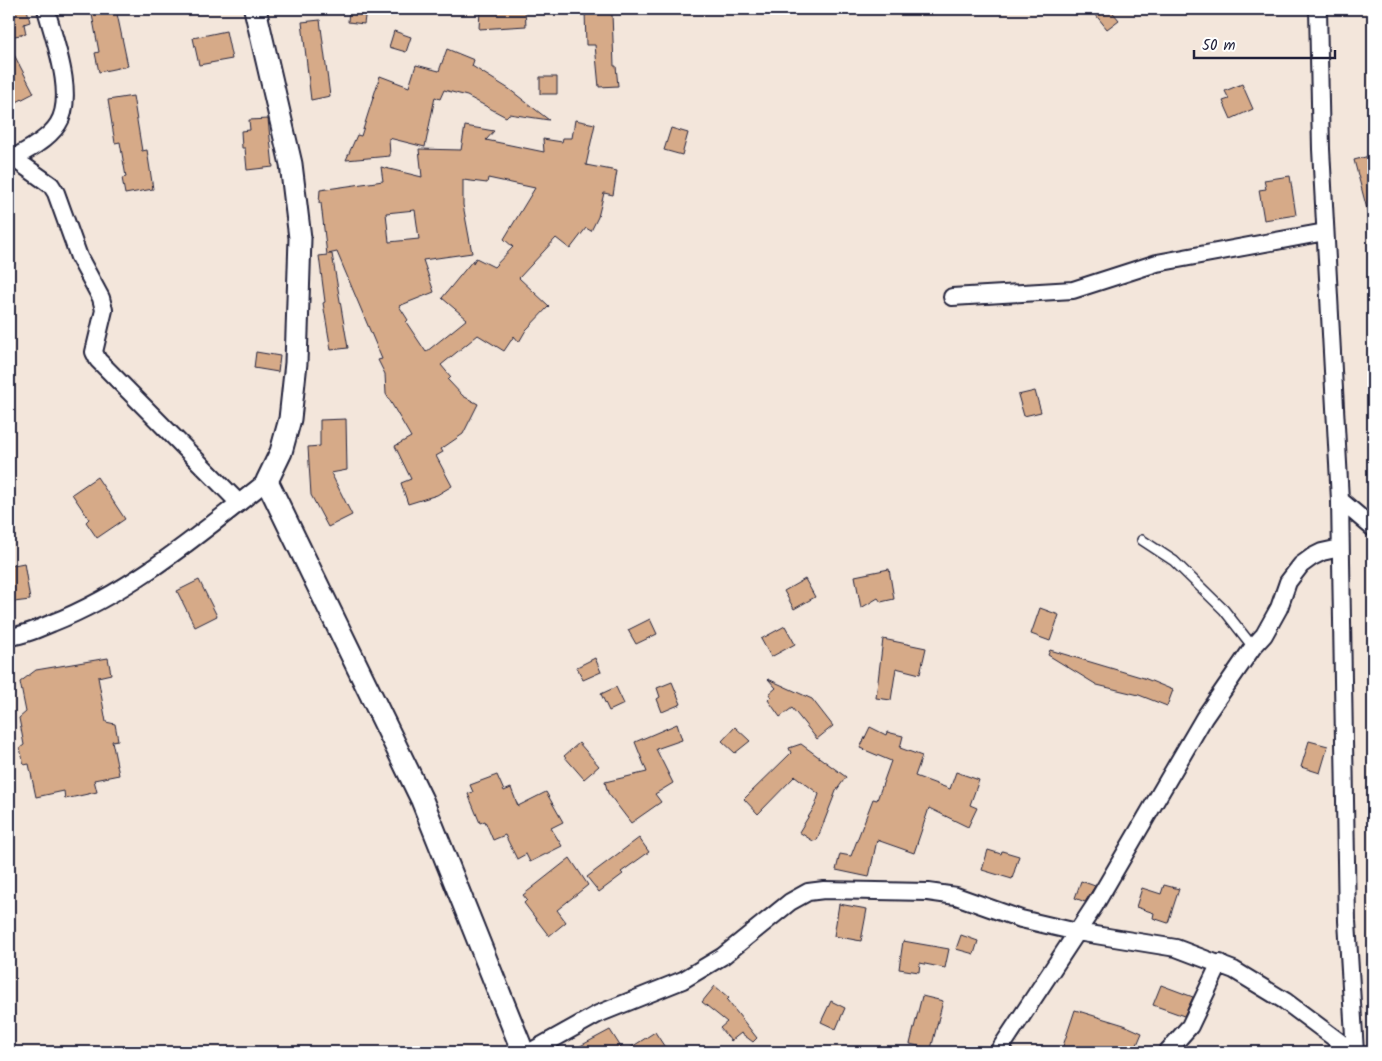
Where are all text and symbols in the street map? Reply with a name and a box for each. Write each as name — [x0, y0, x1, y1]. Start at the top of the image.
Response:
scale bar — [1194, 28, 1336, 60]
text: 50 m — [1202, 34, 1236, 58]

